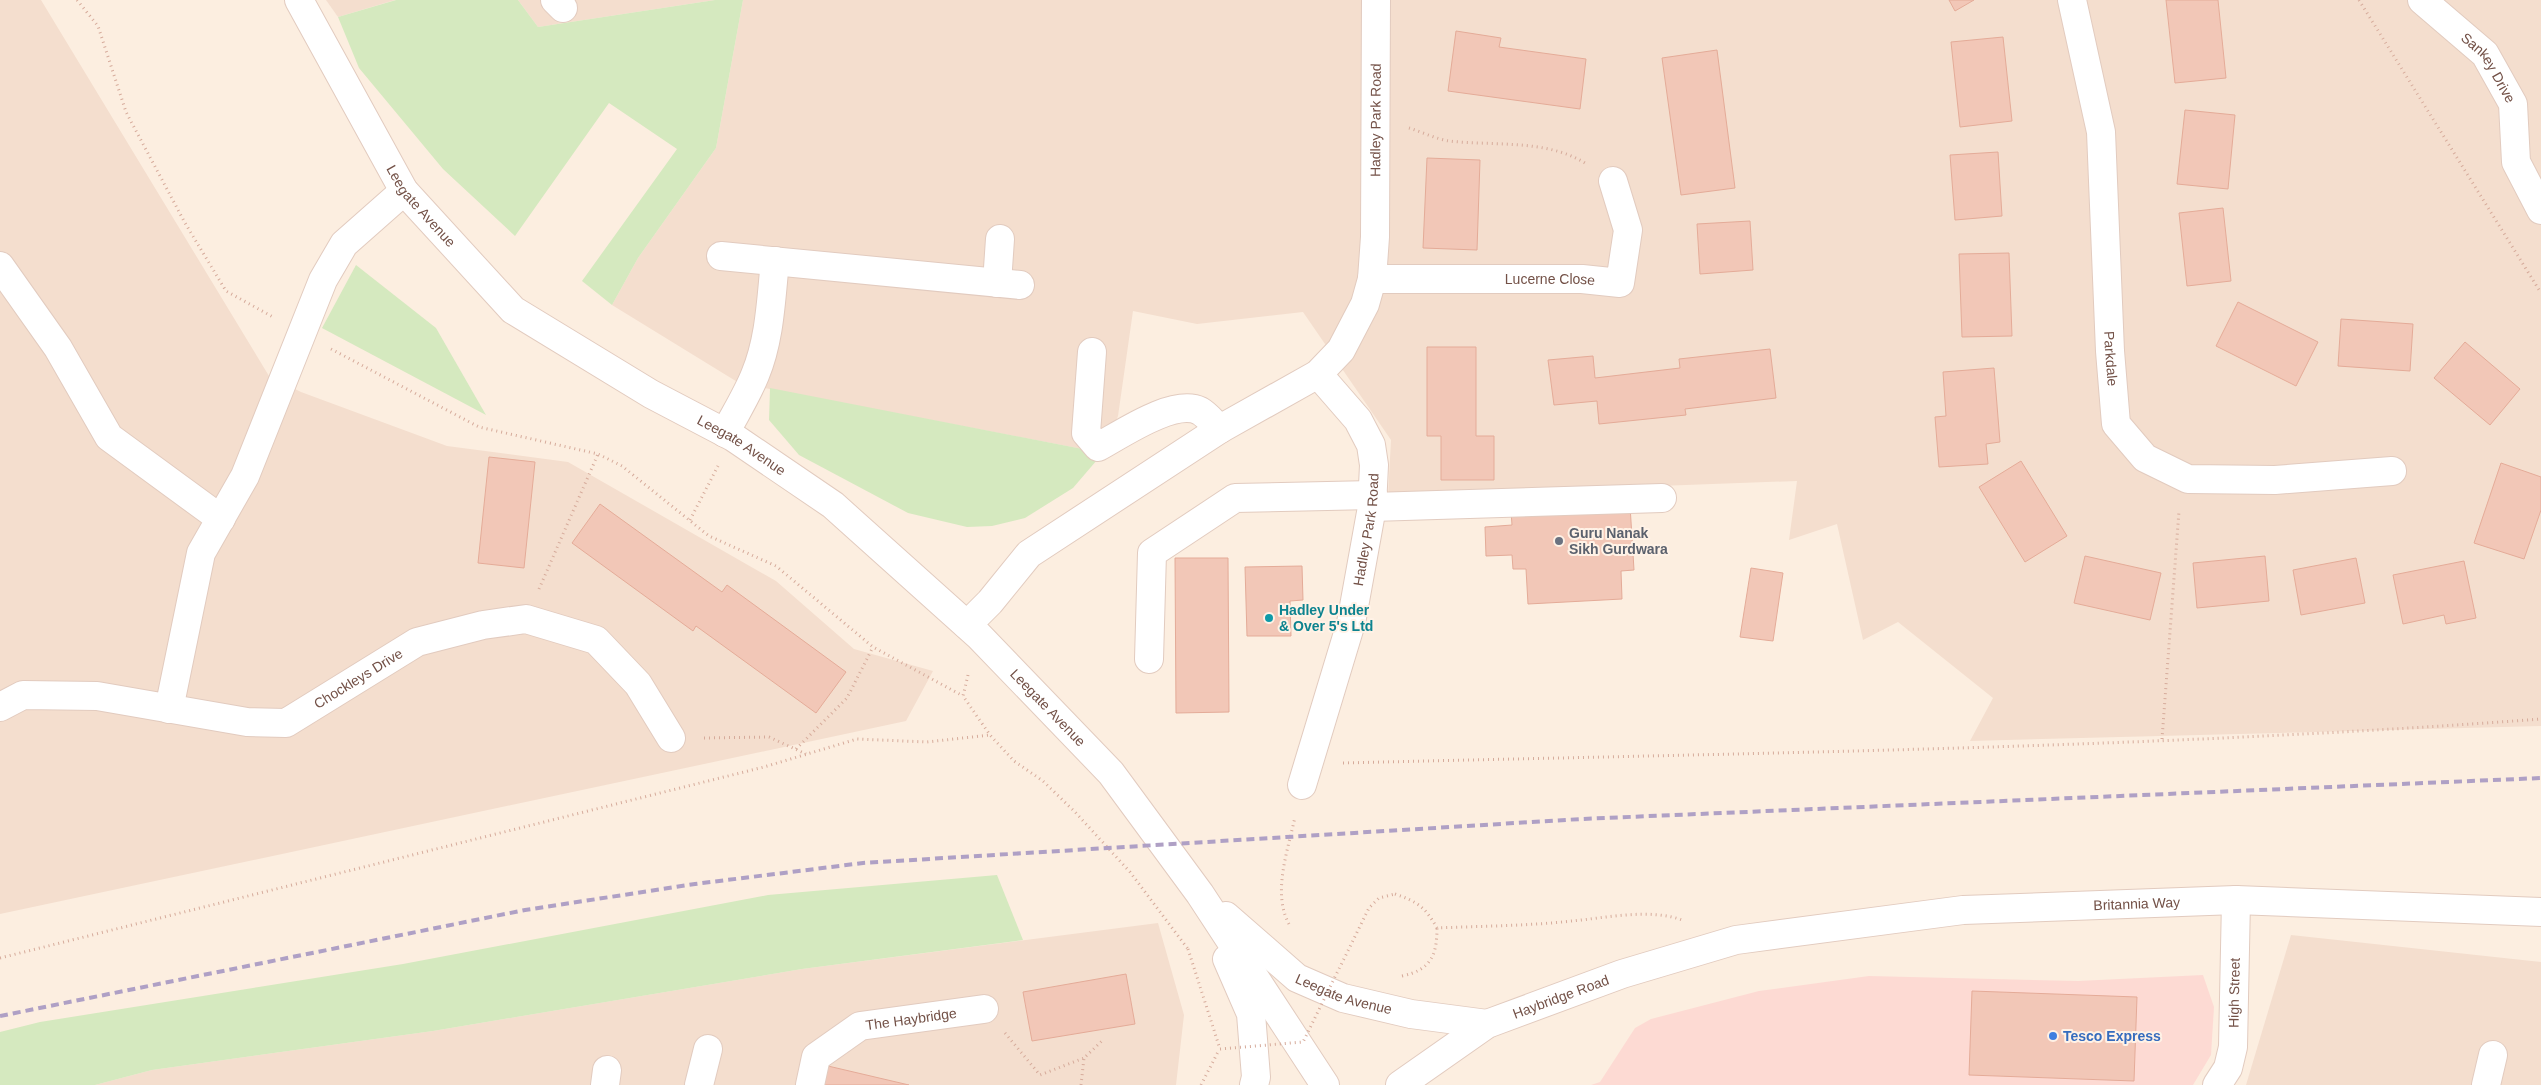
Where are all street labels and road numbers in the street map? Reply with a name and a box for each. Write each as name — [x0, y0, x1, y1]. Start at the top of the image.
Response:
street label: Sankey Drive — [2458, 29, 2519, 106]
street label: Hadley Park Road — [1367, 63, 1384, 177]
street label: Leegate Avenue — [383, 162, 459, 250]
street label: Lucerne Close — [1505, 271, 1596, 288]
street label: Parkdale — [2101, 331, 2121, 387]
street label: Leegate Avenue — [695, 412, 789, 479]
street label: Hadley Park Road — [1350, 473, 1382, 587]
street label: Chockleys Drive — [311, 645, 406, 712]
street label: Leegate Avenue — [1007, 666, 1089, 750]
street label: Britannia Way — [2093, 894, 2180, 913]
street label: High Street — [2225, 958, 2243, 1028]
street label: Leegate Avenue — [1293, 970, 1394, 1017]
street label: Haybridge Road — [1511, 972, 1611, 1022]
street label: The Haybridge — [864, 1005, 958, 1033]

